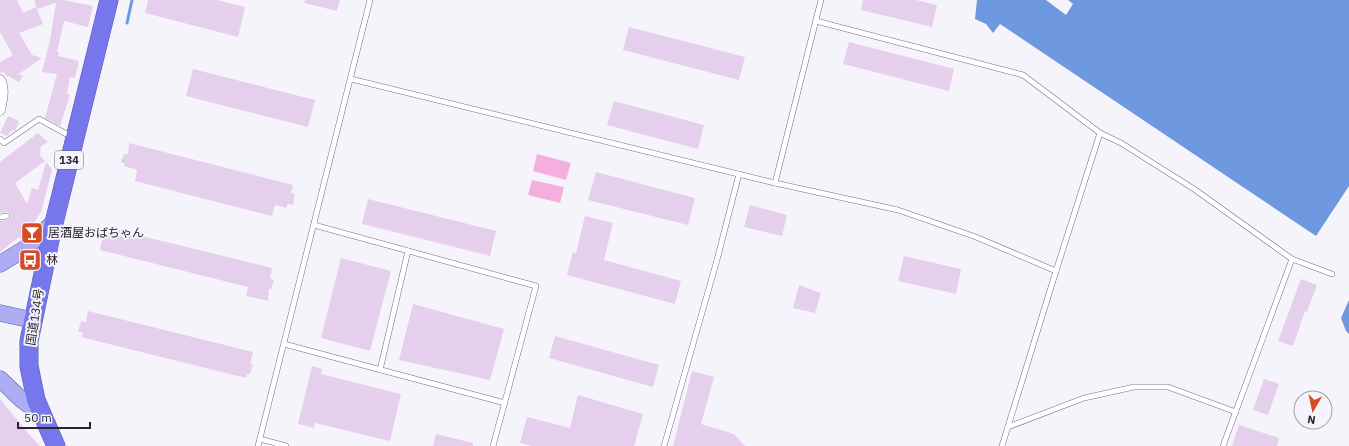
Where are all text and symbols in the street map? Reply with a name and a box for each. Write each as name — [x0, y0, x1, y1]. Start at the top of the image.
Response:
road number: 134 — [55, 151, 83, 169]
bar icon: 居酒屋おばちゃん — [19, 220, 45, 246]
place label: 居酒屋おばちゃん — [48, 225, 144, 240]
bus stop icon: 林 — [17, 247, 43, 273]
place label: 林 — [46, 252, 58, 267]
street label: 国道134号 — [23, 287, 46, 347]
north arrow — [1293, 390, 1333, 430]
scale bar — [18, 404, 90, 430]
text: 50 m — [24, 410, 52, 425]
text: N — [1306, 412, 1316, 427]

